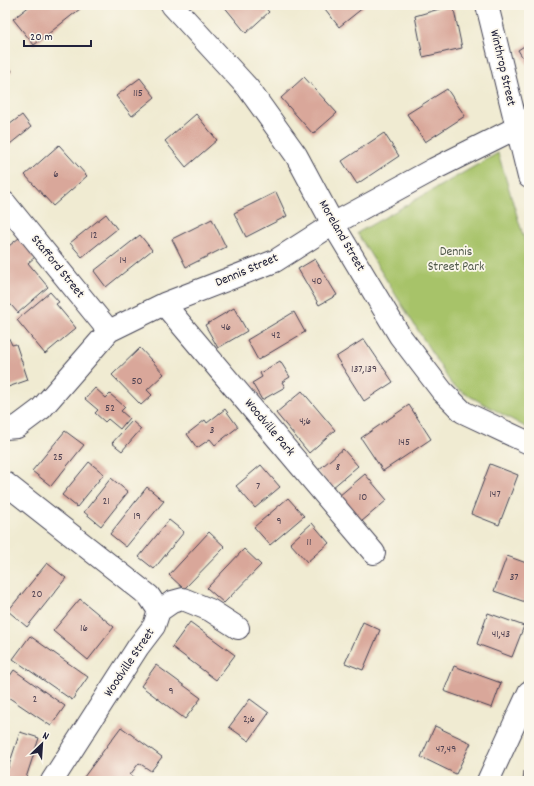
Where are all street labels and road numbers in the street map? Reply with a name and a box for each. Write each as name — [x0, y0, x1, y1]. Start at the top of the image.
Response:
street label: Winthrop Street — [484, 28, 520, 108]
street label: Moreland Street — [313, 197, 369, 275]
street label: Stafford Street — [25, 231, 89, 303]
street label: Dennis Street — [213, 249, 282, 293]
street label: Woodville Park — [239, 395, 299, 461]
street label: Woodville Street — [100, 625, 160, 701]

